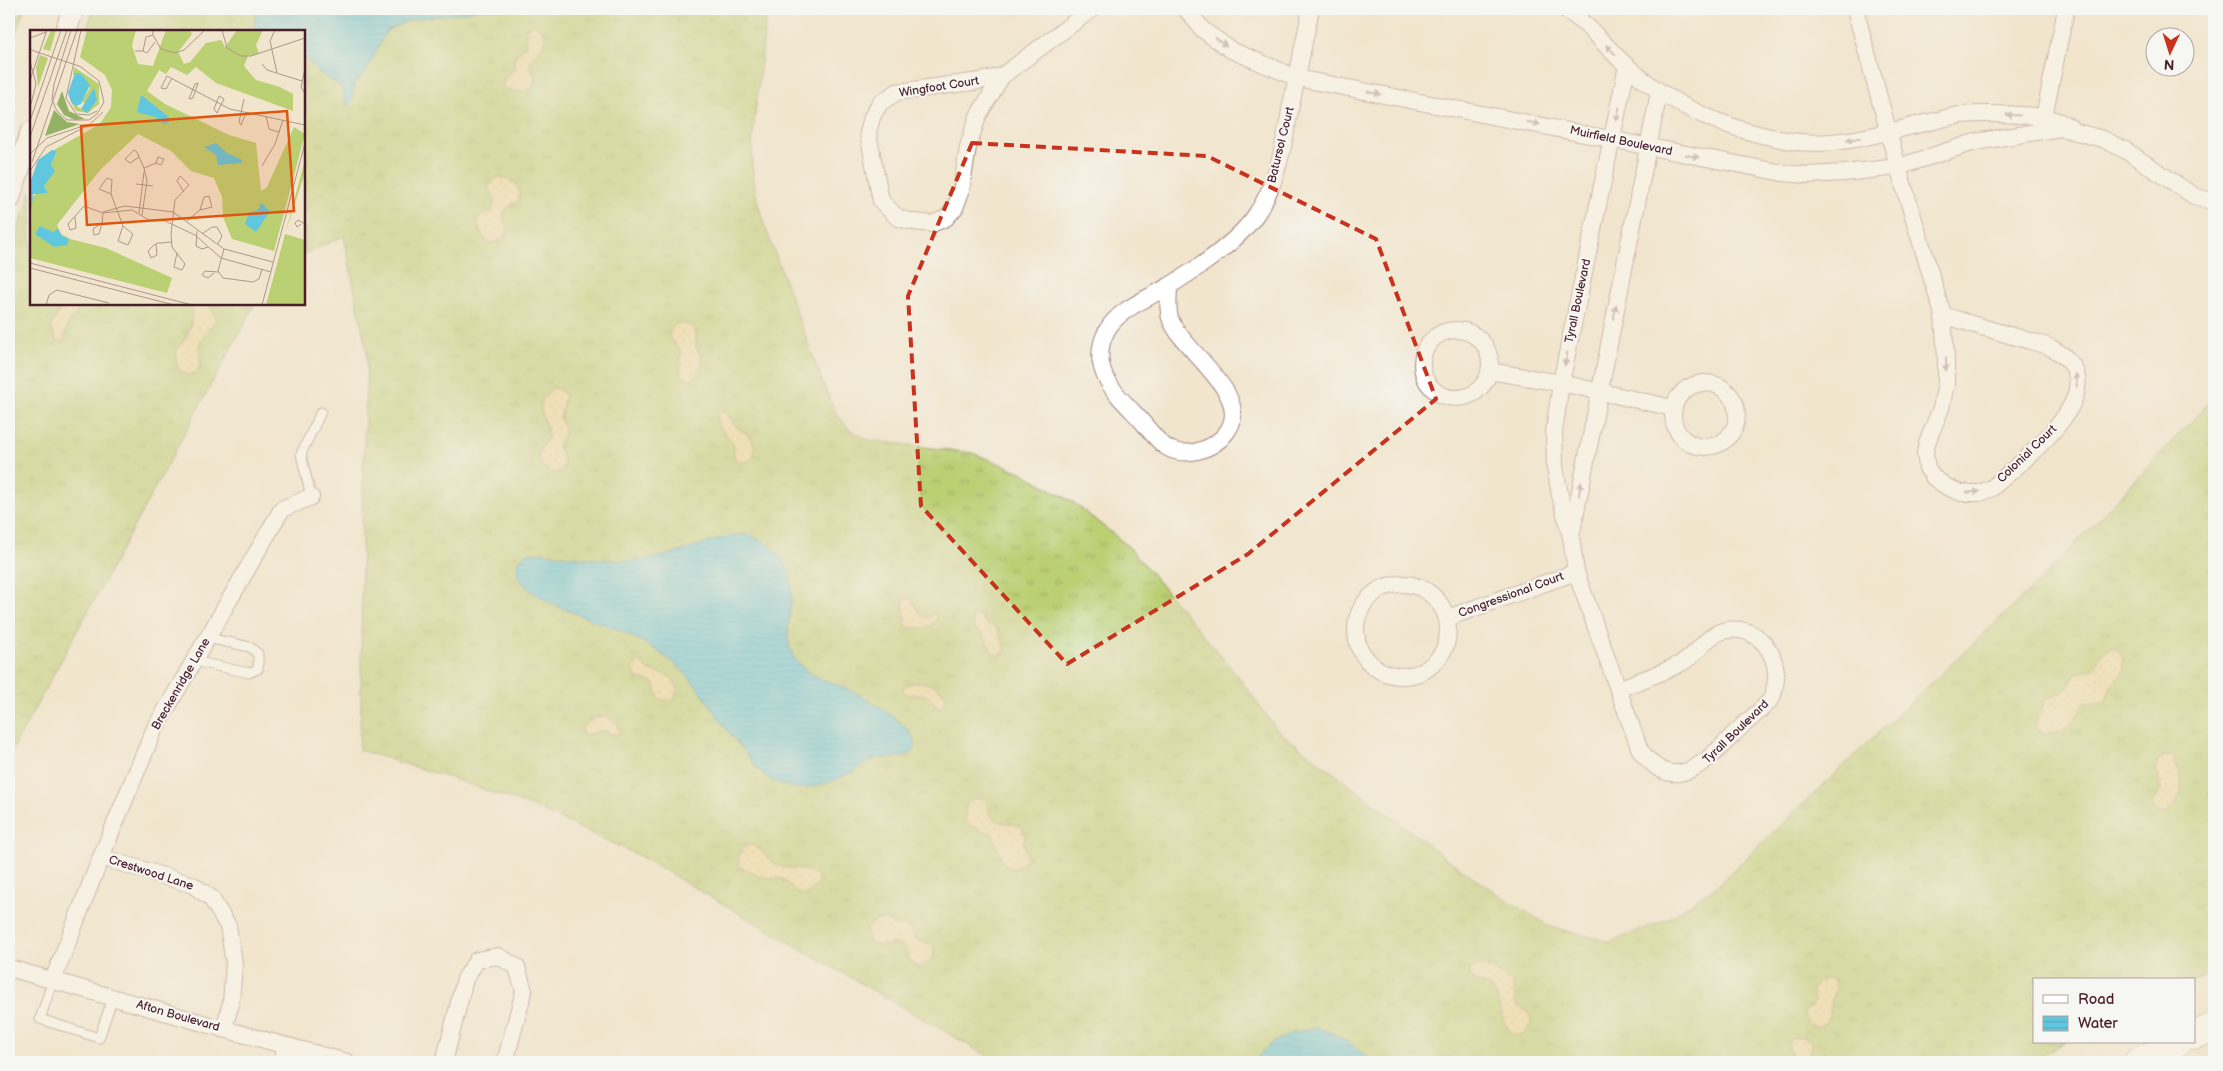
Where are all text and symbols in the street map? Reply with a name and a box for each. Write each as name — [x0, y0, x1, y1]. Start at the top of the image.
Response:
north arrow — [2146, 28, 2196, 78]
inset map — [30, 30, 305, 305]
one-way arrow — [1214, 37, 1227, 48]
one-way arrow — [1606, 45, 1618, 57]
text: N — [2163, 56, 2175, 73]
street label: Wingfoot Court — [898, 73, 980, 101]
one-way arrow — [1366, 89, 1382, 97]
street label: Batursol Court — [1264, 105, 1298, 185]
one-way arrow — [1613, 106, 1621, 122]
one-way arrow — [2005, 110, 2021, 118]
one-way arrow — [1526, 120, 1542, 128]
street label: Muirfield Boulevard — [1568, 123, 1674, 159]
one-way arrow — [1845, 135, 1861, 143]
one-way arrow — [1685, 152, 1701, 160]
street label: Tyrall Boulevard — [1562, 257, 1594, 345]
one-way arrow — [1611, 304, 1619, 320]
one-way arrow — [1562, 351, 1570, 366]
one-way arrow — [1942, 356, 1950, 372]
one-way arrow — [2072, 372, 2080, 388]
street label: Colonial Court — [1994, 422, 2060, 486]
one-way arrow — [1576, 481, 1584, 497]
one-way arrow — [1965, 488, 1981, 496]
street label: Congressional Court — [1456, 569, 1566, 621]
street label: Breckenridge Lane — [149, 635, 213, 733]
street label: Tyrall Boulevard — [1700, 697, 1772, 767]
street label: Crestwood Lane — [107, 852, 195, 894]
legend — [2033, 978, 2196, 1044]
text: Road — [2078, 990, 2114, 1009]
street label: Afton Boulevard — [135, 997, 221, 1035]
text: Water — [2078, 1014, 2118, 1033]

